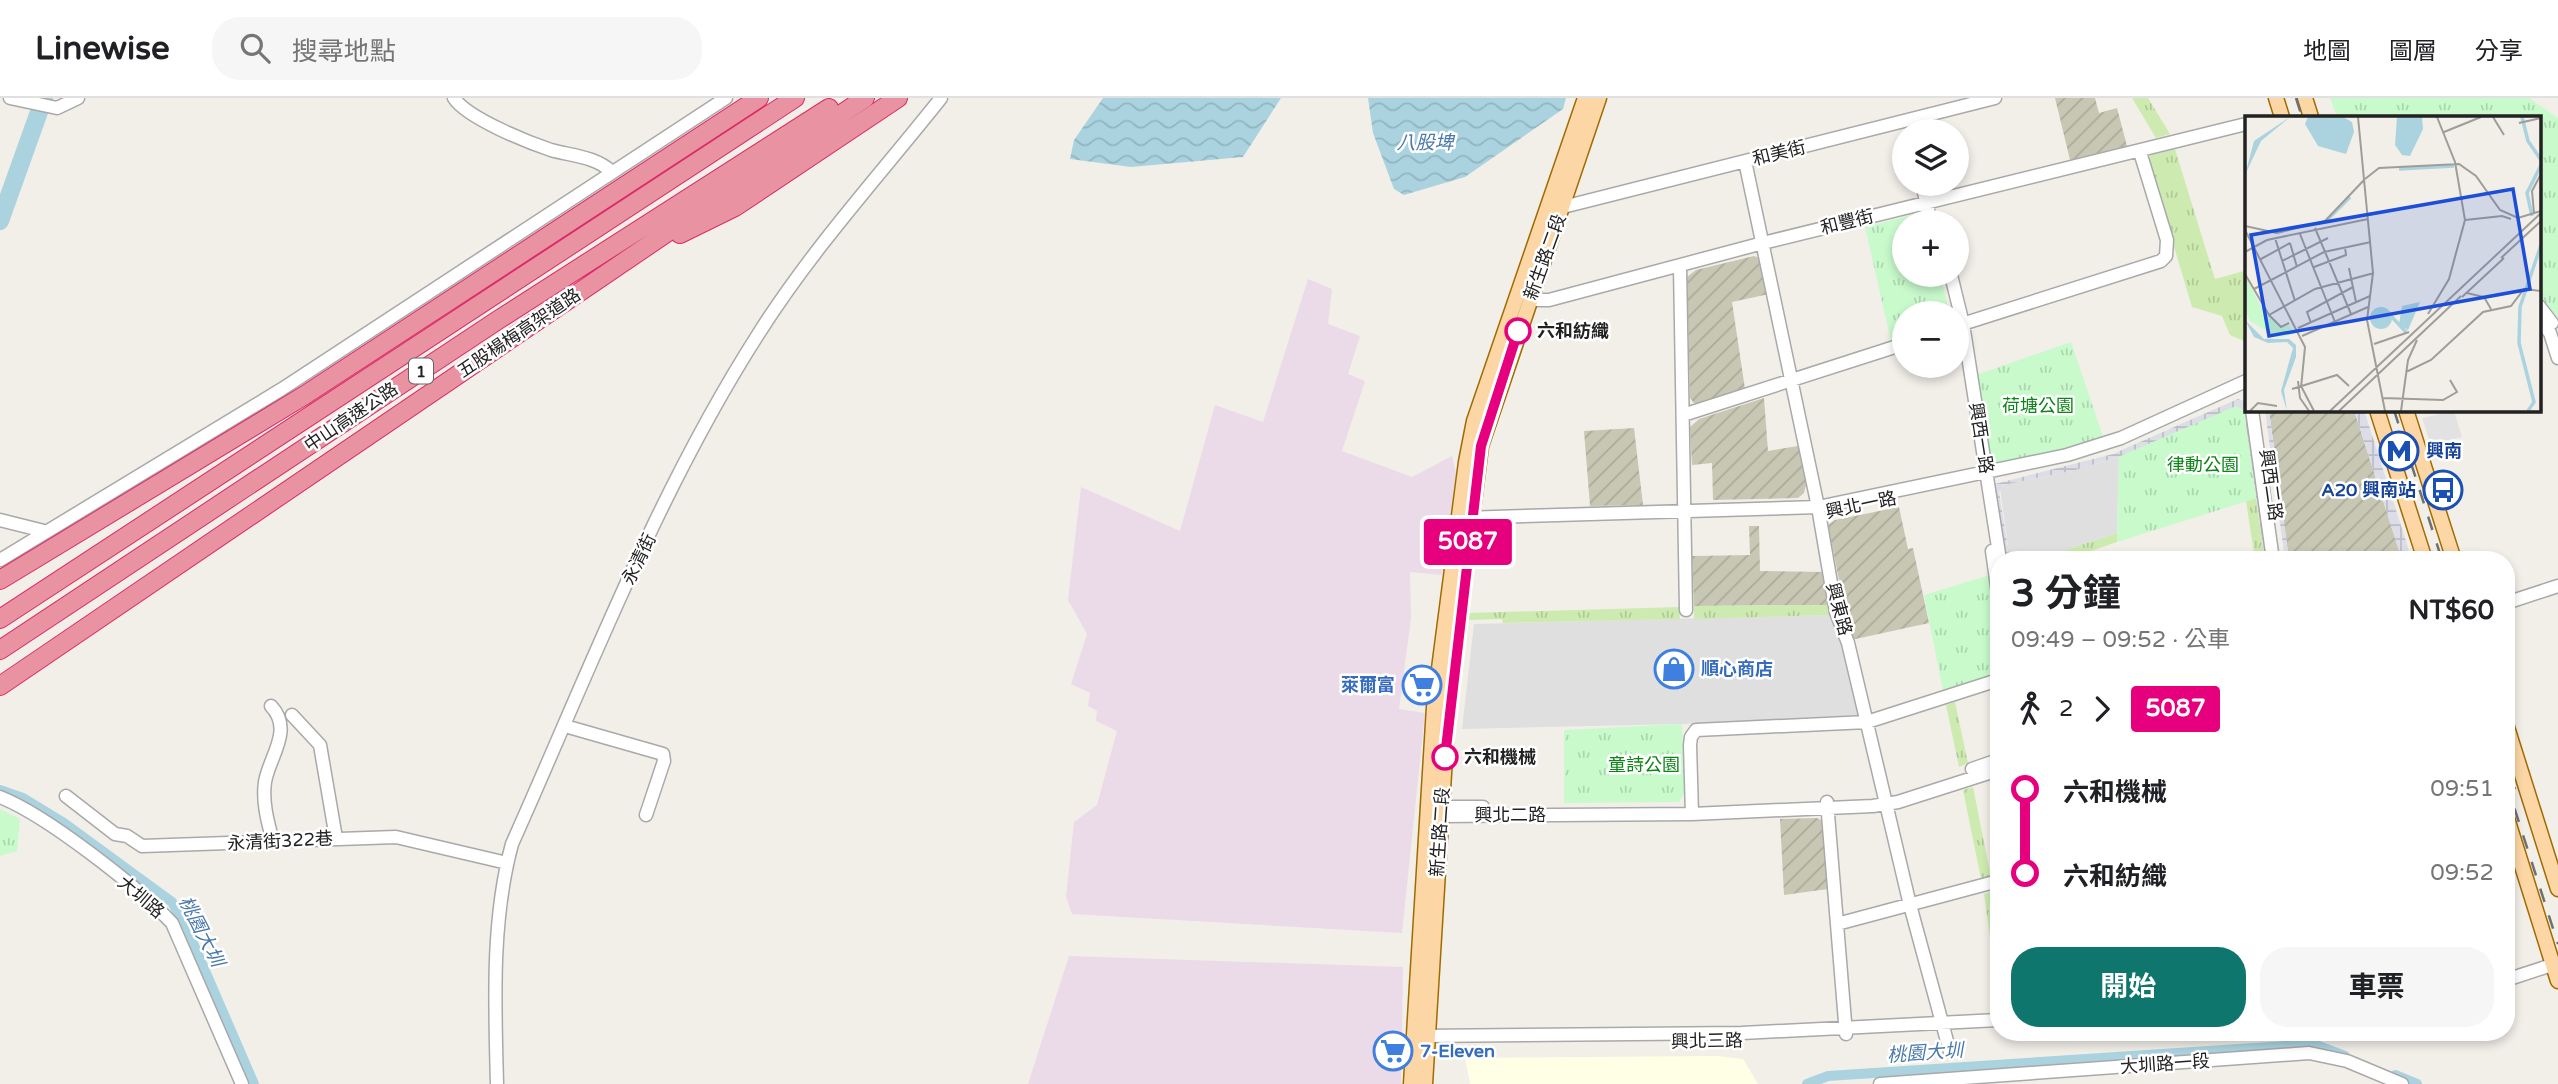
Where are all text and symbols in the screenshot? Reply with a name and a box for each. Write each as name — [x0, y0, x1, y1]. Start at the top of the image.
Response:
search box — [212, 17, 702, 80]
text: Linewise — [35, 29, 170, 68]
icon: search — [236, 29, 274, 67]
text: 搜尋地點 — [292, 36, 396, 67]
text: 地圖 — [2303, 37, 2351, 66]
text: 圖層 — [2389, 37, 2437, 66]
text: 分享 — [2475, 37, 2523, 66]
inset map — [2245, 116, 2540, 411]
map controls — [1892, 119, 1969, 378]
button: layers — [1892, 119, 1969, 196]
water label: 八股埤 — [1396, 132, 1455, 154]
street label: 和美街 — [1750, 136, 1808, 170]
street label: 和豐街 — [1818, 205, 1876, 239]
button: + — [1892, 210, 1969, 287]
street label: 新生路二段 — [1519, 211, 1571, 303]
street label: 五股楊梅高架道路 — [453, 284, 585, 382]
button: − — [1892, 301, 1969, 378]
marker: 六和紡織 — [1505, 318, 1531, 344]
place label: 六和紡織 — [1537, 320, 1609, 342]
road number: 1 — [409, 358, 433, 384]
street label: 中山高速公路 — [300, 378, 402, 456]
park label: 荷塘公園 — [2002, 395, 2074, 417]
street label: 興西一路 — [1965, 401, 1997, 475]
metro station icon: 興南 — [2378, 430, 2420, 472]
place label: 興南 — [2426, 440, 2462, 462]
street label: 興西二路 — [2255, 448, 2287, 522]
park label: 律動公園 — [2167, 454, 2239, 476]
bus stop icon: A20 興南站 — [2422, 469, 2464, 511]
place label: A20 興南站 — [2321, 479, 2416, 501]
street label: 興北一路 — [1823, 487, 1899, 523]
line badge: 5087 — [1419, 519, 1517, 565]
text: 5087 — [1438, 527, 1498, 556]
street label: 永清街 — [617, 530, 661, 588]
text: 3 分鐘 — [2011, 571, 2121, 617]
street label: 興東路 — [1821, 580, 1857, 638]
text: NT$60 — [2409, 595, 2494, 626]
text: 09:49 – 09:52 · 公車 — [2011, 626, 2230, 654]
shop icon: 順心商店 — [1653, 648, 1695, 690]
place label: 順心商店 — [1701, 658, 1773, 680]
supermarket icon: 萊爾富 — [1401, 664, 1443, 706]
place label: 萊爾富 — [1341, 674, 1395, 696]
icon: walk — [2011, 690, 2049, 728]
icon: forward — [2083, 690, 2121, 728]
text: 5087 — [2145, 694, 2206, 723]
text: 2 — [2059, 695, 2073, 723]
marker: 六和機械 — [1432, 744, 1458, 770]
place label: 六和機械 — [1464, 746, 1536, 768]
park label: 童詩公園 — [1608, 754, 1680, 776]
text: 09:51 — [2430, 775, 2494, 803]
text: 六和機械 — [2063, 777, 2167, 808]
street label: 新生路二段 — [1426, 786, 1454, 878]
street label: 興北二路 — [1474, 804, 1546, 826]
street label: 永清街322巷 — [227, 827, 333, 855]
text: 09:52 — [2430, 859, 2494, 887]
text: 六和紡織 — [2063, 861, 2167, 892]
street label: 大圳路 — [113, 871, 169, 923]
water label: 桃園大圳 — [174, 893, 230, 973]
button: 開始 — [2011, 947, 2246, 1027]
button: 車票 — [2260, 947, 2494, 1027]
street label: 興北三路 — [1671, 1029, 1743, 1053]
supermarket icon: 7-Eleven — [1372, 1030, 1414, 1072]
water label: 桃園大圳 — [1886, 1039, 1967, 1067]
place label: 7-Eleven — [1420, 1040, 1495, 1062]
street label: 大圳路一段 — [2119, 1050, 2211, 1078]

